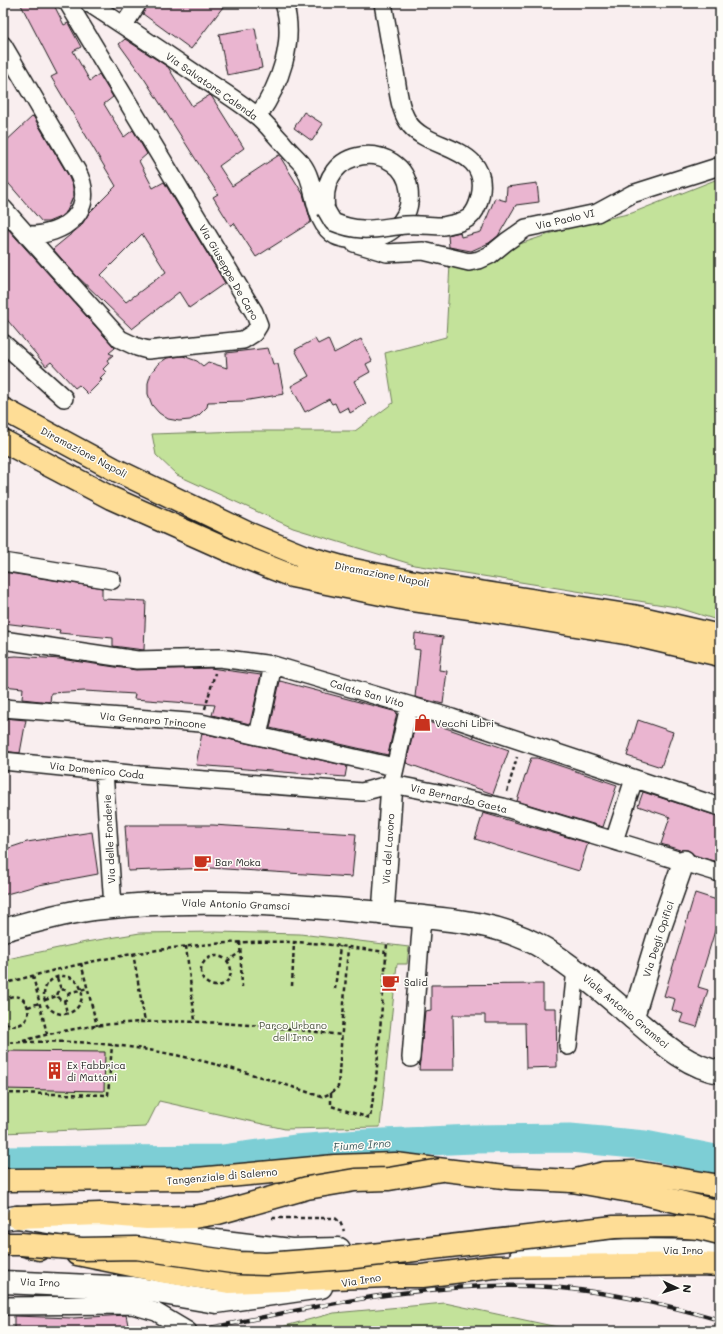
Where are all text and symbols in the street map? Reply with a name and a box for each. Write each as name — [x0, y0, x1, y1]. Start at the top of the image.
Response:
street label: Via Salvatore Calenda — [163, 49, 261, 123]
street label: Via Paolo VI — [534, 205, 596, 233]
street label: Via Giuseppe De Caro — [196, 222, 262, 322]
street label: Diramazione Napoli — [38, 423, 130, 481]
street label: Diramazione Napoli — [333, 558, 431, 590]
street label: Calata San Vito — [328, 676, 406, 710]
street label: Via Gennaro Trincone — [99, 708, 207, 732]
shop icon: Vecchi Libri — [412, 713, 432, 733]
place label: Vecchi Libri — [435, 716, 494, 730]
street label: Via Domenico Coda — [49, 758, 145, 782]
street label: Via Bernardo Gaeta — [409, 780, 509, 816]
street label: Via delle Fonderie — [100, 794, 118, 884]
street label: Via del Lavoro — [379, 813, 397, 885]
cafe icon: Bar Moka — [192, 852, 212, 872]
place label: Bar Moka — [215, 855, 261, 869]
street label: Viale Antonio Gramsci — [181, 895, 291, 913]
street label: Via Degli Opifici — [639, 899, 677, 979]
street label: Viale Antonio Gramsci — [580, 971, 672, 1051]
cafe icon: Salid — [381, 972, 401, 992]
place label: Salid — [404, 975, 428, 989]
park label: Parco Urbano dell'Irno — [259, 1018, 327, 1044]
place label: Ex Fabbrica di Mattoni — [67, 1058, 126, 1084]
building icon: Ex Fabbrica di Mattoni — [44, 1061, 64, 1081]
water label: Fiume Irno — [333, 1135, 392, 1154]
street label: Tangenziale di Salerno — [166, 1164, 278, 1188]
street label: Via Irno — [663, 1243, 703, 1257]
north arrow — [657, 1268, 697, 1308]
street label: Via Irno — [340, 1270, 382, 1290]
street label: Via Irno — [20, 1274, 60, 1290]
text: N — [680, 1284, 695, 1293]

